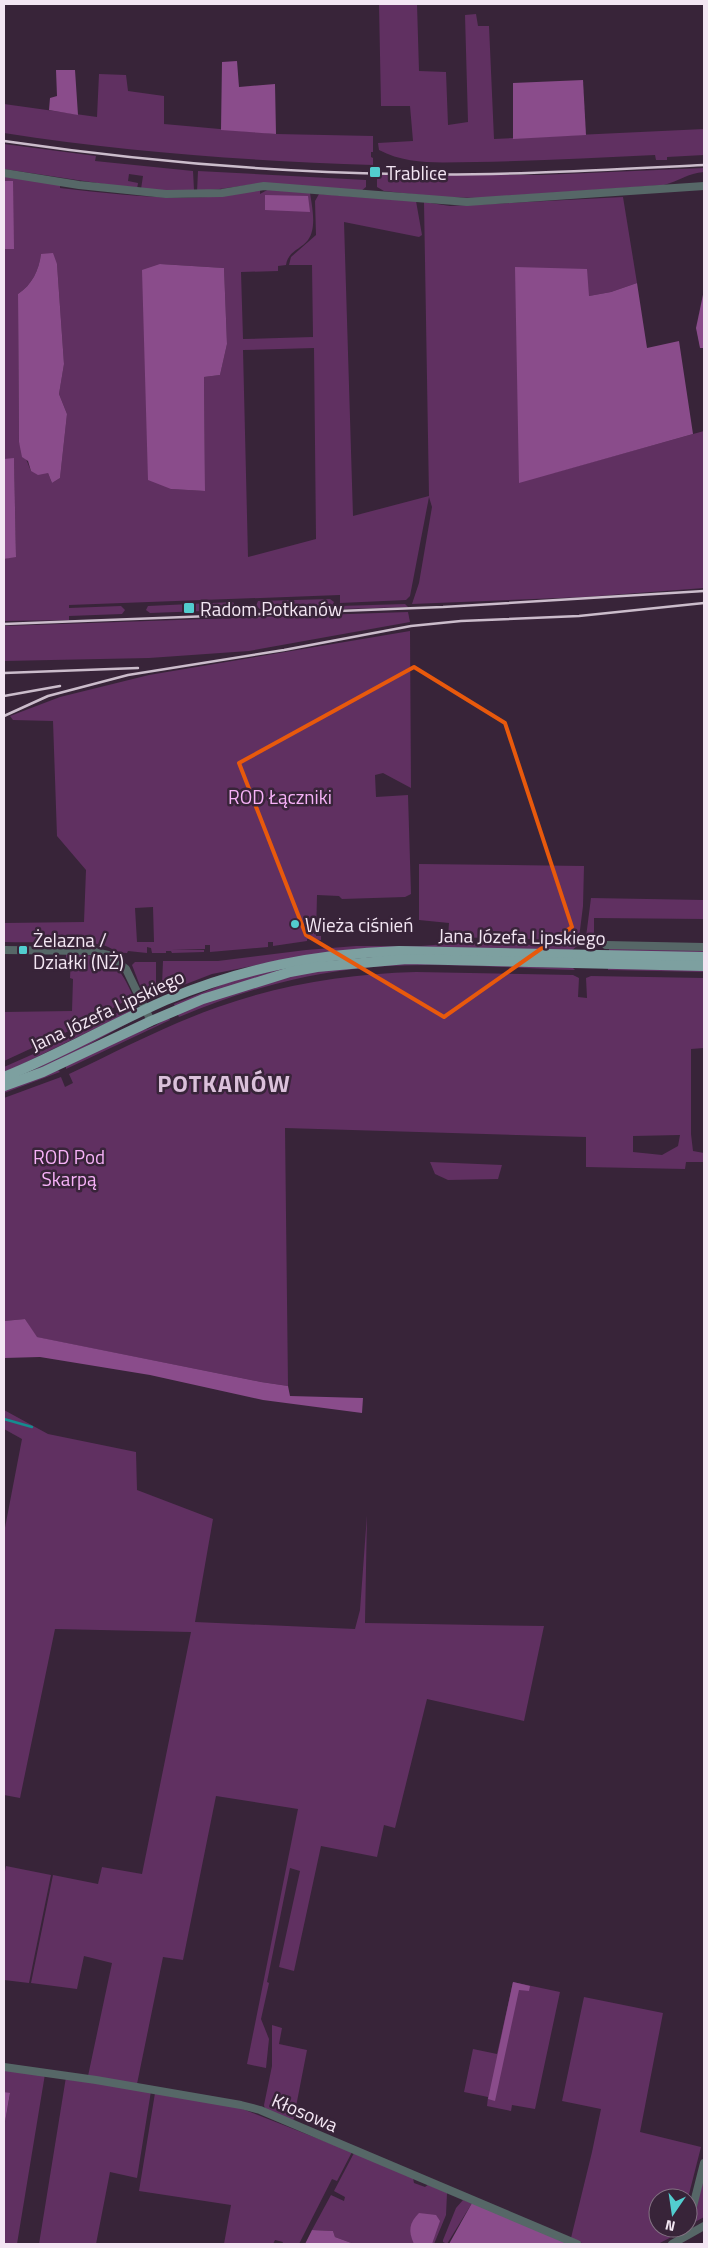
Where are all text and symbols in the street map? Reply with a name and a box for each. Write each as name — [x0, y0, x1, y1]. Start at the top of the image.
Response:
place label: Trablice — [386, 158, 447, 187]
marker: Trablice — [368, 165, 382, 179]
place label: Radom Potkanów — [200, 594, 342, 623]
marker: Radom Potkanów — [182, 601, 196, 615]
park label: ROD Łączniki — [228, 782, 332, 811]
place label: Wieża ciśnień — [305, 910, 413, 939]
marker: Wieża ciśnień — [289, 918, 301, 930]
street label: Jana Józefa Lipskiego — [438, 920, 606, 952]
place label: Żelazna / Działki (NŻ) — [33, 925, 124, 976]
marker: Żelazna / Działki (NŻ) — [17, 944, 29, 956]
street label: Jana Józefa Lipskiego — [25, 962, 189, 1058]
district label: POTKANÓW — [157, 1065, 291, 1101]
park label: ROD Pod Skarpą — [33, 1142, 105, 1193]
street label: Kłosowa — [267, 2085, 343, 2139]
north arrow — [648, 2188, 698, 2238]
text: N — [663, 2215, 677, 2237]

